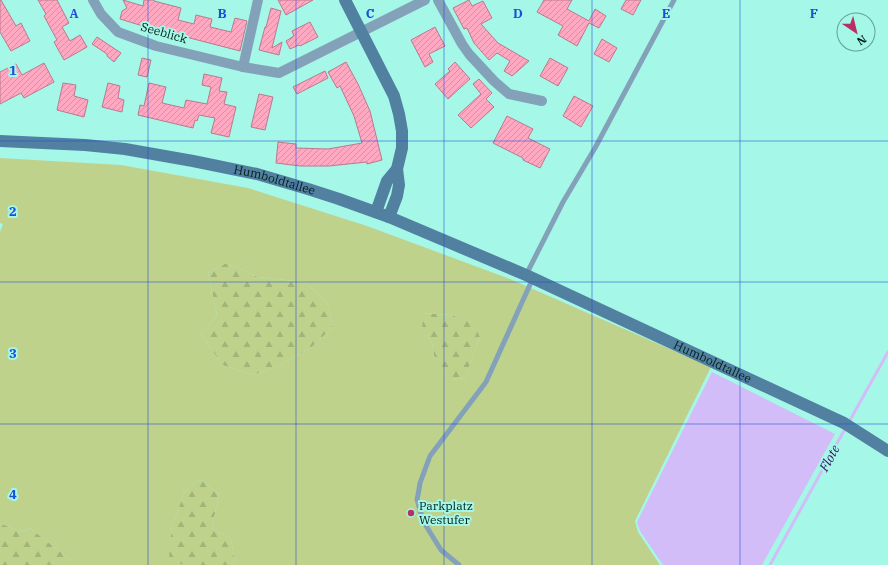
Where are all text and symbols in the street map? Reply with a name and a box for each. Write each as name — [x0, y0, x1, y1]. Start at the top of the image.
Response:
text: A — [69, 5, 79, 22]
text: B — [217, 5, 227, 22]
text: C — [366, 5, 375, 22]
text: D — [513, 5, 523, 22]
text: E — [662, 5, 670, 22]
text: F — [810, 5, 818, 22]
north arrow — [836, 12, 876, 52]
street label: Seeblick — [139, 19, 189, 46]
text: N — [854, 32, 869, 49]
text: 1 — [9, 62, 17, 79]
street label: Humboldtallee — [232, 161, 317, 198]
text: 2 — [9, 203, 17, 220]
street label: Humboldtallee — [671, 337, 754, 386]
text: 3 — [9, 345, 17, 362]
water label: Flote — [815, 442, 844, 475]
text: 4 — [9, 486, 17, 503]
place label: Parkplatz Westufer — [419, 498, 473, 527]
marker: Parkplatz Westufer — [406, 508, 416, 518]

